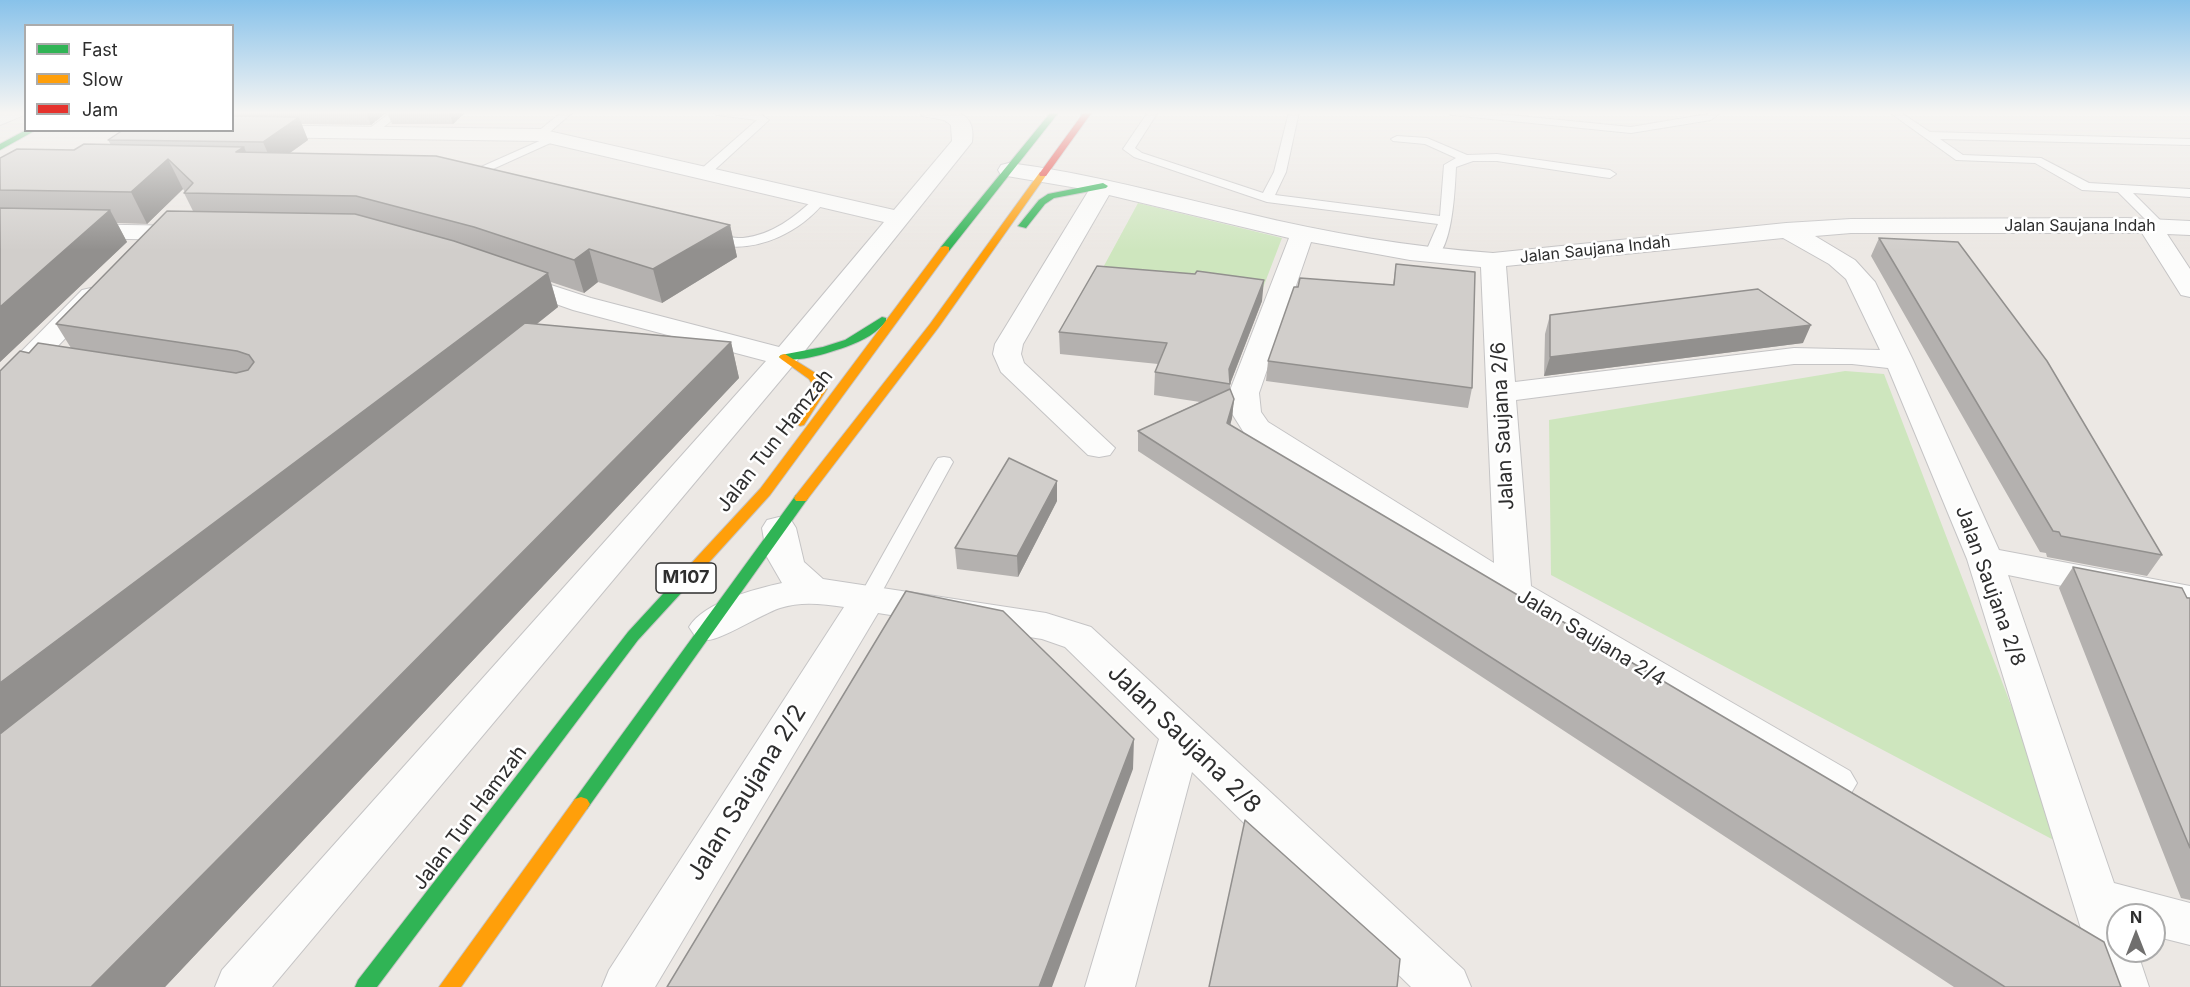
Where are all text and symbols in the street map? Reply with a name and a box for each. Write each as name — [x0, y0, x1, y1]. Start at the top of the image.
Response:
legend — [24, 24, 234, 132]
text: Fast — [82, 39, 118, 60]
text: Slow — [82, 69, 123, 90]
text: Jam — [82, 99, 118, 120]
street label: Jalan Saujana Indah — [2004, 216, 2156, 236]
street label: Jalan Saujana Indah — [1519, 233, 1671, 267]
street label: Jalan Saujana 2/6 — [1487, 341, 1519, 511]
street label: Jalan Tun Hamzah — [712, 365, 838, 517]
street label: Jalan Saujana 2/8 — [1950, 503, 2030, 669]
road number: M107 — [656, 563, 716, 593]
street label: Jalan Saujana 2/4 — [1512, 584, 1670, 692]
street label: Jalan Saujana 2/8 — [1101, 658, 1267, 820]
street label: Jalan Saujana 2/2 — [681, 700, 813, 886]
street label: Jalan Tun Hamzah — [408, 741, 532, 895]
north arrow — [2106, 903, 2166, 963]
text: N — [2130, 907, 2142, 927]

